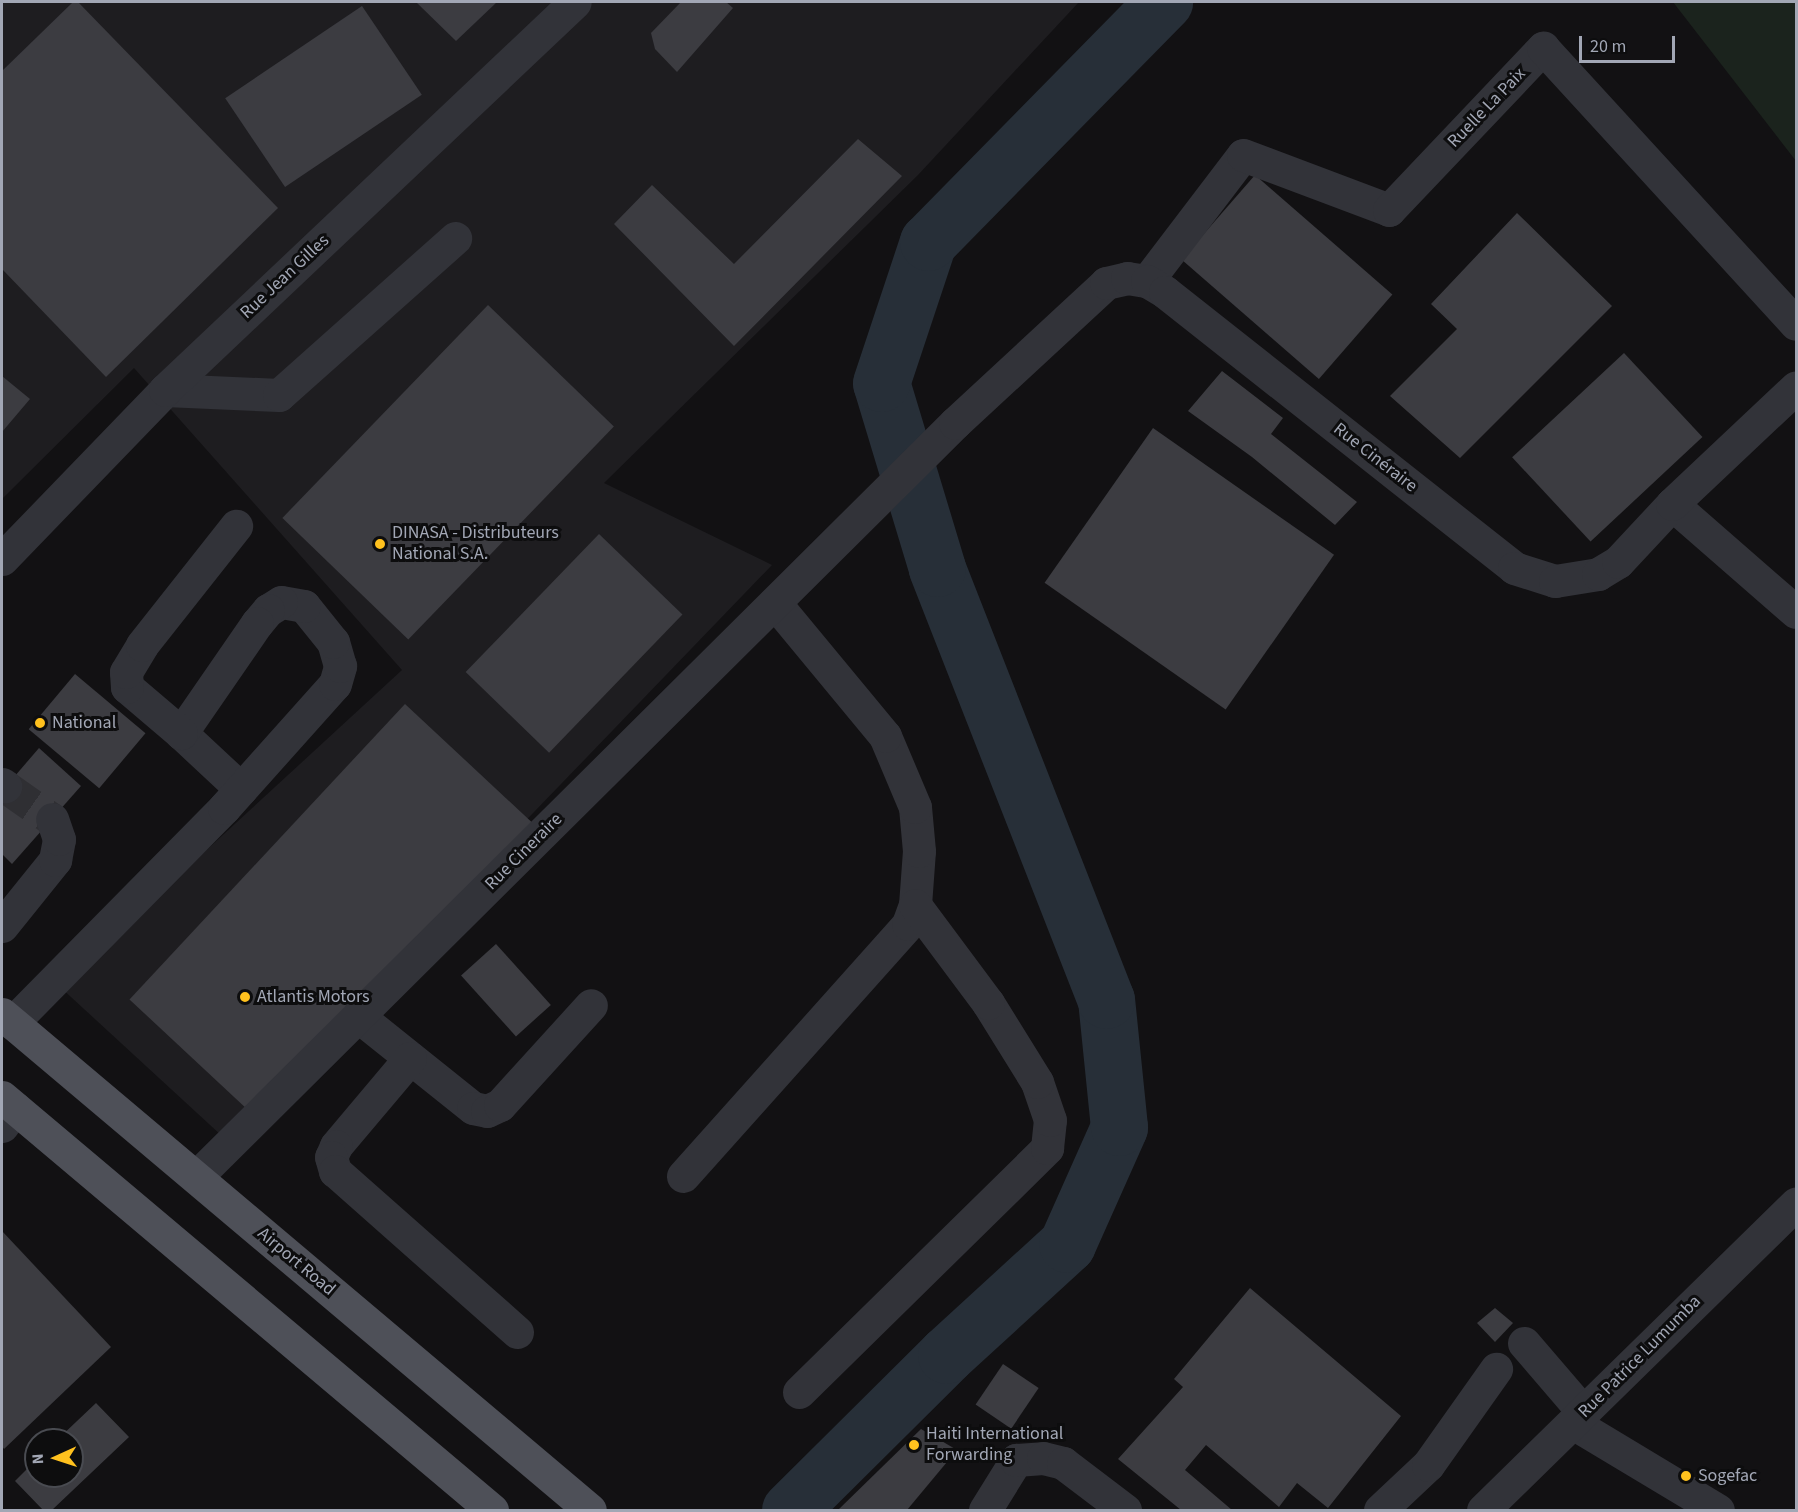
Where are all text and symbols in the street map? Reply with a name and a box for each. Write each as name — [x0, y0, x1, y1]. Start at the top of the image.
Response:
scale bar — [1582, 24, 1678, 62]
text: 20 m — [1590, 34, 1626, 59]
street label: Ruelle La Paix — [1443, 63, 1531, 153]
street label: Rue Jean Gilles — [236, 230, 334, 324]
street label: Rue Cinéraire — [1329, 419, 1421, 497]
place label: DINASA - Distributeurs National S.A. — [392, 523, 559, 566]
marker: DINASA - Distributeurs National S.A. — [373, 537, 387, 551]
place label: National — [52, 712, 116, 734]
marker: National — [33, 716, 47, 730]
street label: Rue Cineraire — [481, 809, 567, 895]
place label: Atlantis Motors — [257, 986, 370, 1008]
marker: Atlantis Motors — [238, 990, 252, 1004]
street label: Airport Road — [253, 1223, 339, 1301]
street label: Rue Patrice Lumumba — [1574, 1291, 1706, 1423]
place label: Haiti International Forwarding — [926, 1424, 1063, 1466]
north arrow — [24, 1428, 84, 1488]
marker: Haiti International Forwarding — [907, 1438, 921, 1452]
text: N — [27, 1453, 49, 1465]
place label: Sogefac — [1698, 1465, 1757, 1487]
marker: Sogefac — [1679, 1469, 1693, 1483]

